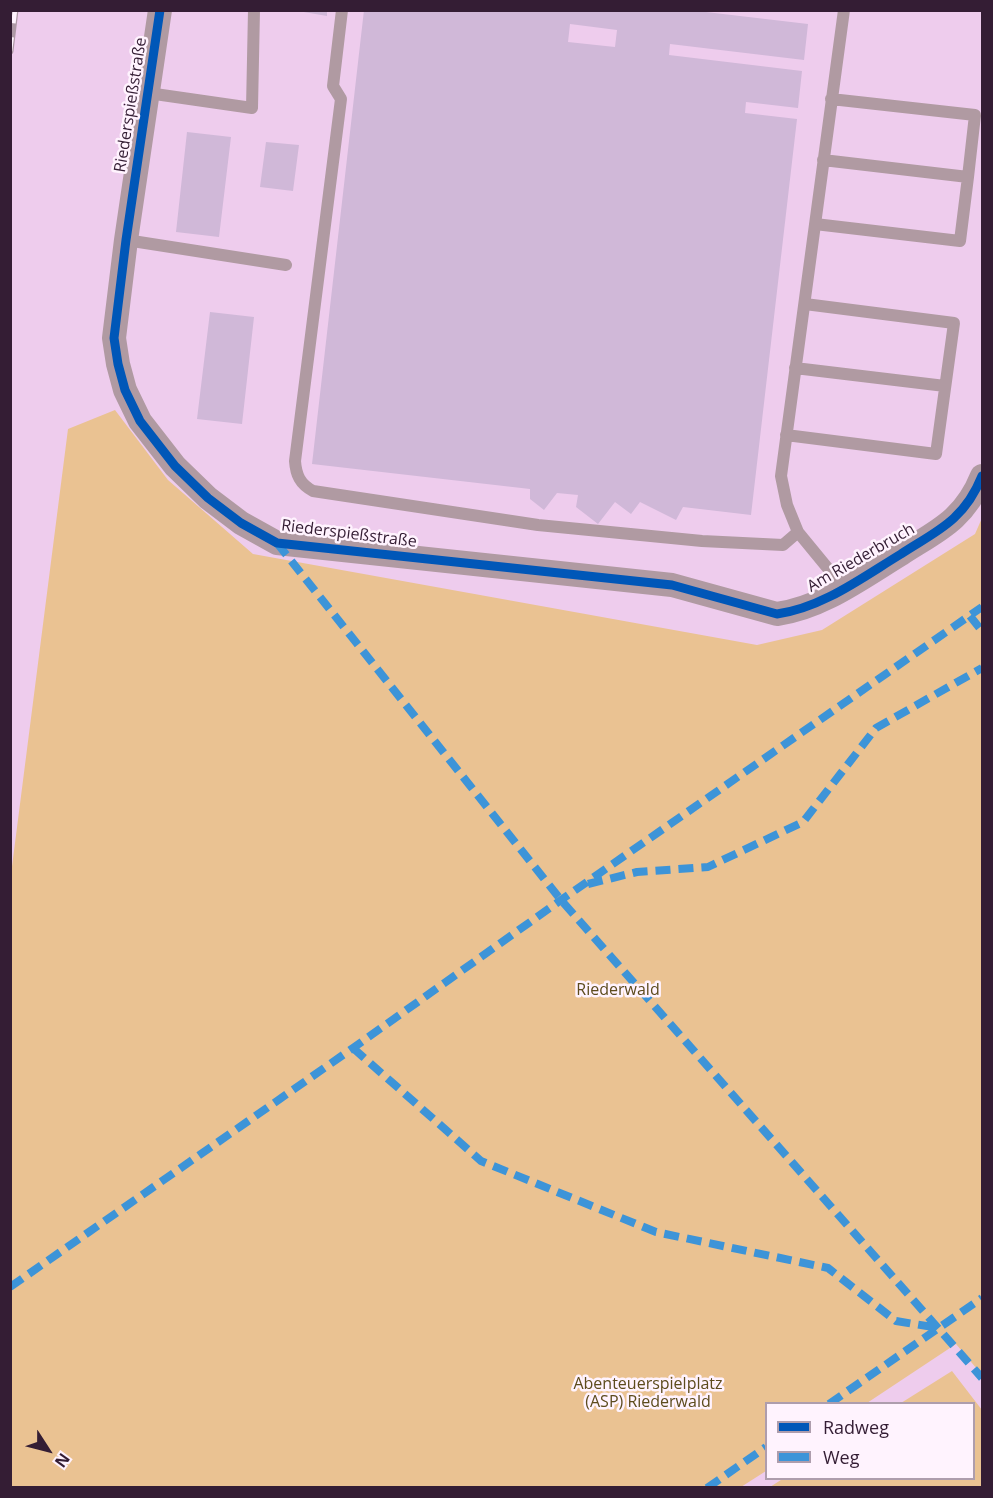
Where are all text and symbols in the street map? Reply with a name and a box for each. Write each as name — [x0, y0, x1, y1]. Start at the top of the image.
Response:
street label: Riederspießstraße — [111, 36, 151, 174]
street label: Riederspießstraße — [280, 516, 418, 552]
street label: Am Riederbruch — [804, 519, 918, 597]
park label: Riederwald — [576, 980, 660, 1000]
park label: Abenteuerspielplatz (ASP) Riederwald — [573, 1374, 723, 1412]
legend — [765, 1402, 975, 1480]
text: Radweg — [823, 1415, 889, 1439]
north arrow — [18, 1420, 78, 1480]
text: Weg — [823, 1445, 860, 1469]
text: N — [50, 1449, 75, 1472]

